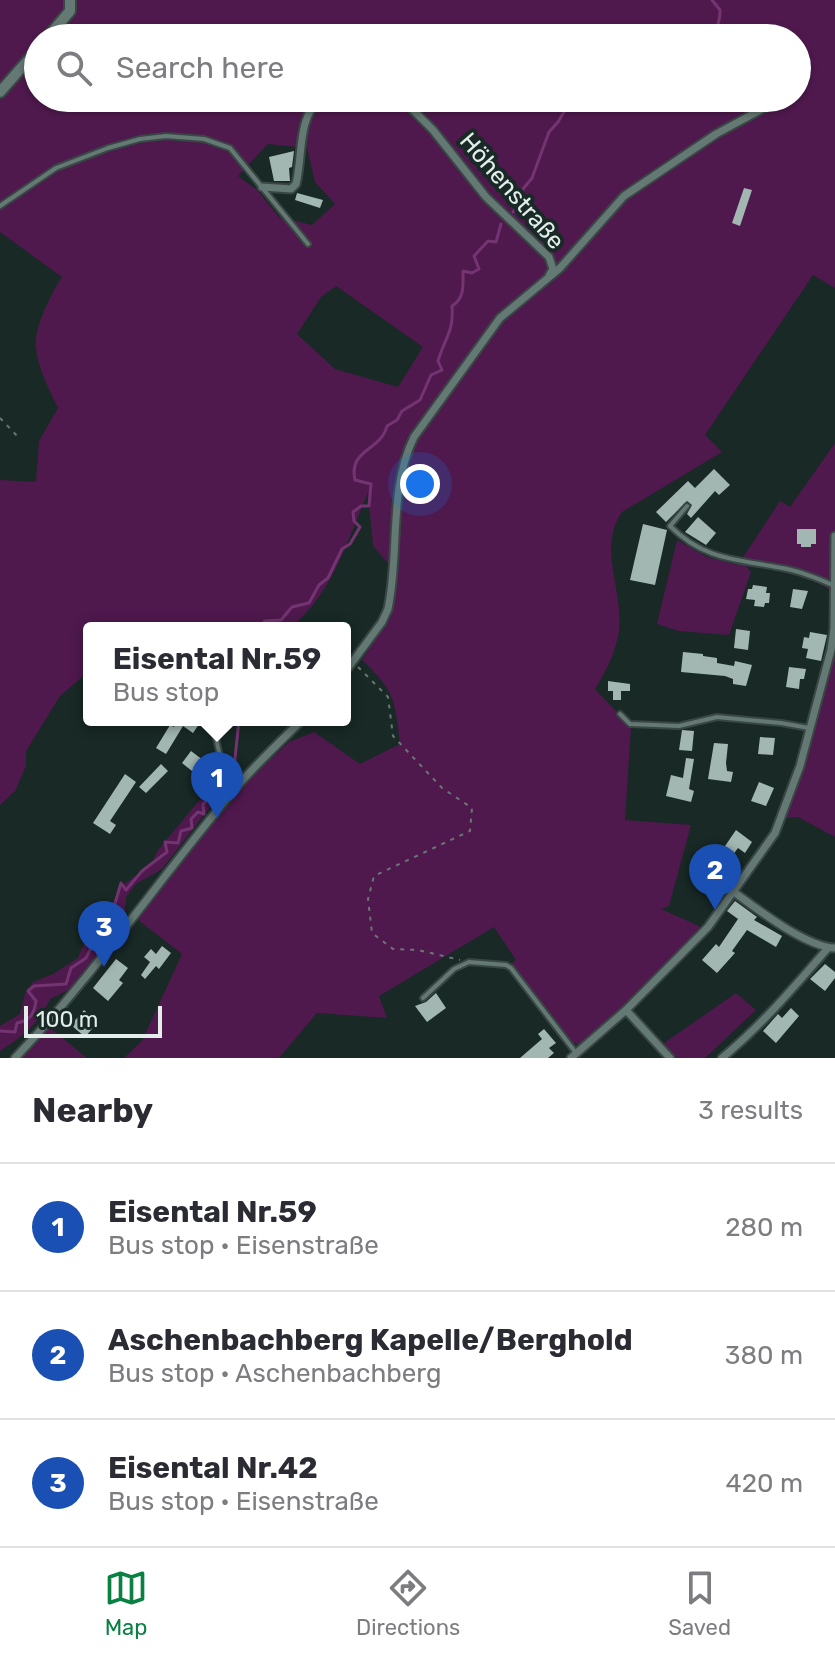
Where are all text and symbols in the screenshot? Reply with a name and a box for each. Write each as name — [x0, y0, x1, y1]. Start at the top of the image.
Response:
search box — [24, 24, 811, 112]
icon: search — [52, 46, 96, 90]
text: Search here — [116, 50, 284, 86]
street label: Höhenstraße — [454, 127, 570, 255]
your location — [400, 464, 440, 504]
popup — [83, 622, 351, 726]
text: Eisental Nr.59 — [113, 641, 321, 677]
text: Bus stop — [113, 677, 219, 708]
pin: 1 — [191, 752, 243, 818]
pin: 2 — [689, 844, 741, 910]
pin: 3 — [78, 901, 130, 967]
scale bar — [24, 1002, 162, 1038]
text: 100 m — [36, 1006, 98, 1033]
text: Nearby — [32, 1090, 153, 1131]
text: 3 results — [698, 1095, 803, 1126]
text: Eisental Nr.59 — [108, 1194, 317, 1230]
text: 1 — [52, 1212, 64, 1243]
text: 280 m — [725, 1212, 803, 1243]
text: Bus stop · Eisenstraße — [108, 1230, 379, 1261]
text: Aschenbachberg Kapelle/Berghold — [108, 1322, 633, 1358]
text: 2 — [50, 1340, 66, 1371]
text: 380 m — [725, 1340, 803, 1371]
text: Bus stop · Aschenbachberg — [108, 1358, 441, 1389]
text: Eisental Nr.42 — [108, 1450, 318, 1486]
text: 3 — [49, 1468, 67, 1499]
text: 420 m — [726, 1468, 803, 1499]
text: Bus stop · Eisenstraße — [108, 1486, 379, 1517]
tab: Map — [104, 1566, 148, 1641]
tab: Directions — [356, 1566, 460, 1641]
tab: Saved — [668, 1566, 731, 1641]

